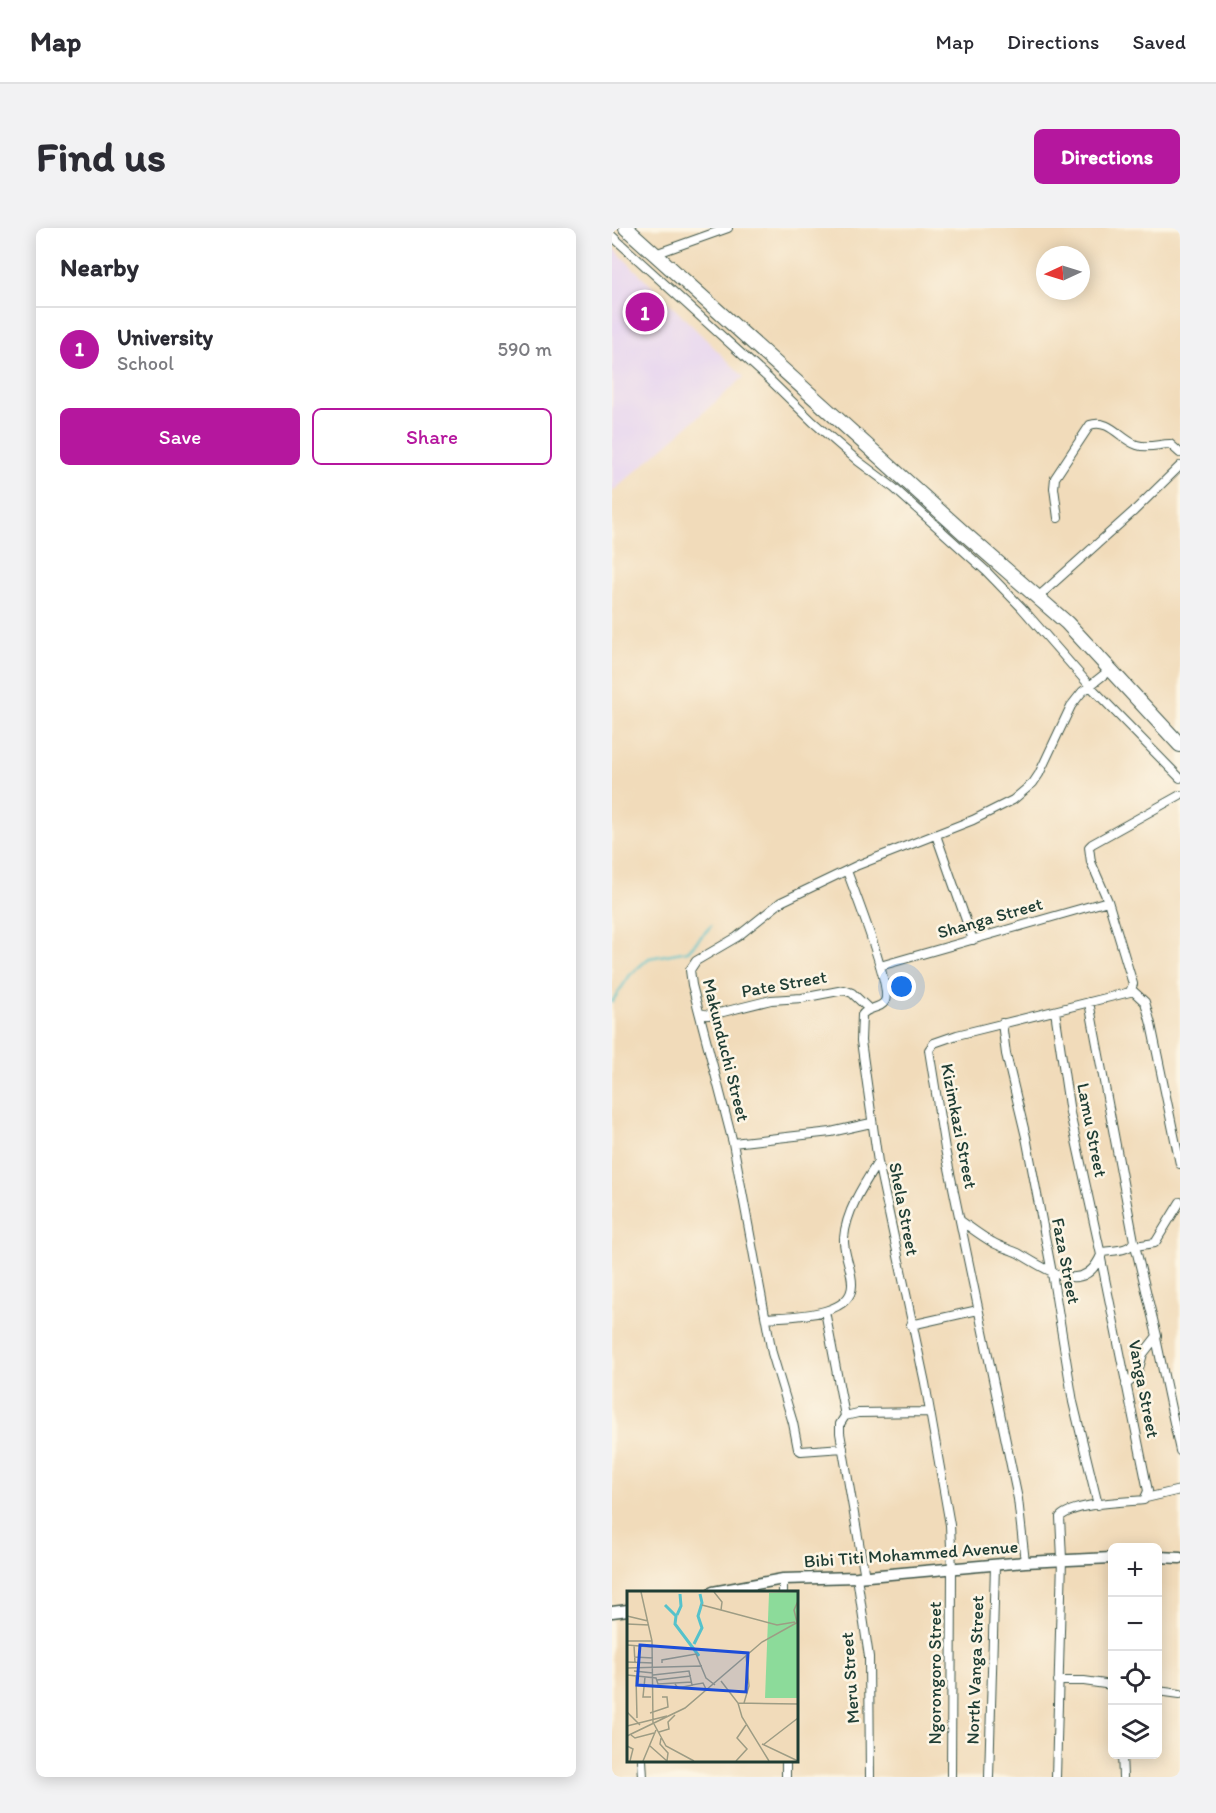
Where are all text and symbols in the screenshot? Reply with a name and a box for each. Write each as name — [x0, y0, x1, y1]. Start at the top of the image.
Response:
text: Map — [30, 24, 81, 58]
text: Map — [936, 29, 974, 54]
text: Directions — [1007, 29, 1099, 54]
text: Saved — [1132, 29, 1186, 54]
button: Directions — [1034, 129, 1180, 184]
text: Find us — [36, 131, 166, 182]
north arrow — [1036, 246, 1090, 300]
text: Nearby — [60, 251, 139, 283]
pin: 1 — [626, 290, 664, 334]
text: University — [117, 324, 213, 351]
text: 1 — [75, 337, 84, 361]
text: 590 m — [497, 337, 552, 361]
text: School — [117, 351, 174, 375]
button: Save — [60, 408, 300, 465]
button: Share — [312, 408, 552, 465]
street label: Shanga Street — [935, 892, 1045, 944]
street label: Pate Street — [740, 966, 829, 1002]
your location — [887, 972, 916, 1001]
street label: Makunduchi Street — [698, 976, 754, 1124]
street label: Kizimkazi Street — [936, 1061, 982, 1191]
street label: Lamu Street — [1072, 1081, 1112, 1179]
street label: Shela Street — [884, 1161, 924, 1258]
street label: Faza Street — [1047, 1216, 1085, 1306]
street label: Vanga Street — [1124, 1338, 1164, 1440]
street label: Bibi Titi Mohammed Avenue — [803, 1536, 1019, 1572]
map controls — [1108, 1543, 1162, 1759]
button: + — [1108, 1543, 1162, 1597]
inset map — [627, 1591, 798, 1762]
street label: North Vanga Street — [961, 1595, 989, 1745]
button: − — [1108, 1597, 1162, 1651]
street label: Ngorongoro Street — [924, 1601, 946, 1745]
street label: Meru Street — [836, 1631, 864, 1725]
button: locate — [1108, 1651, 1162, 1705]
button: layers — [1108, 1705, 1162, 1759]

